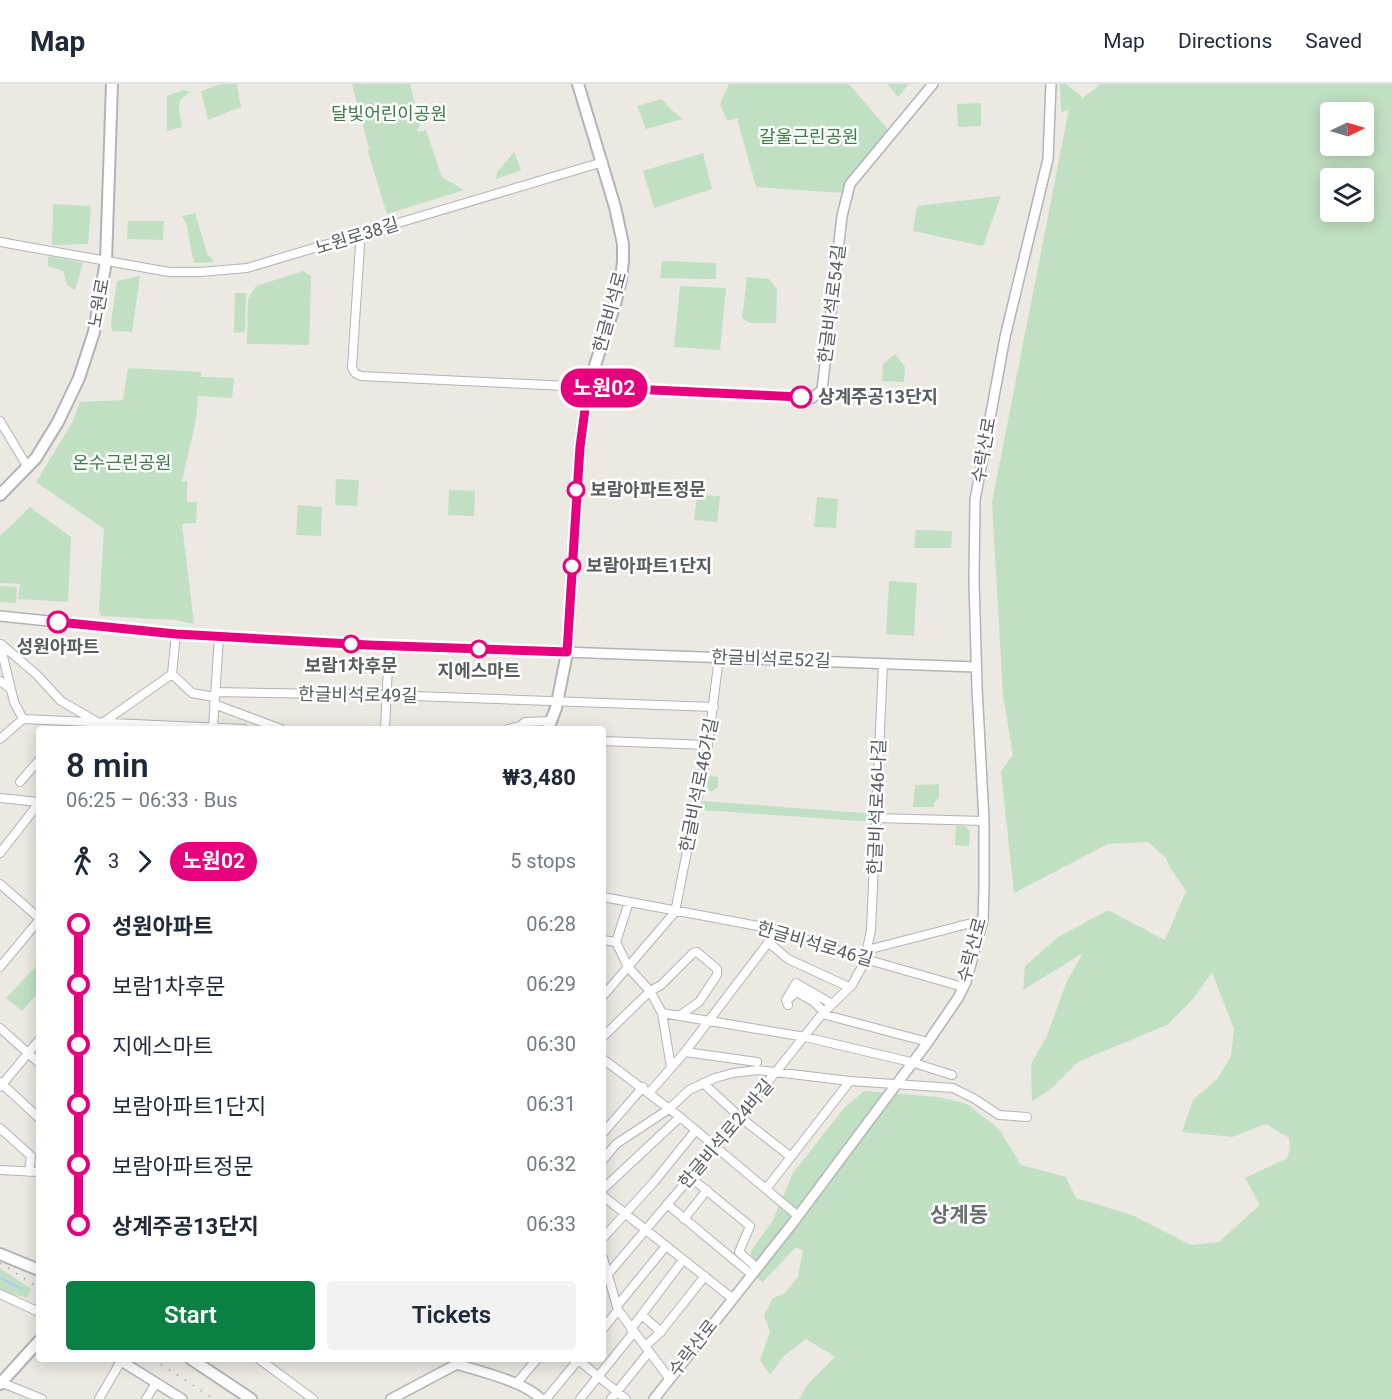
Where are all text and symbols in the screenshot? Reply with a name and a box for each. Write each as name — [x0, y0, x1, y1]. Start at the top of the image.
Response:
text: Map — [30, 25, 85, 58]
text: Map — [1103, 29, 1145, 53]
text: Directions — [1178, 29, 1272, 53]
text: Saved — [1305, 29, 1362, 53]
north arrow — [1320, 102, 1374, 156]
map controls — [1320, 102, 1374, 222]
park label: 달빛어린이공원 — [331, 103, 447, 124]
park label: 갈울근린공원 — [759, 126, 859, 147]
button: layers — [1320, 168, 1374, 222]
street label: 노원로38길 — [312, 213, 401, 258]
street label: 한글비석로54길 — [814, 243, 849, 365]
street label: 한글비석로 — [589, 269, 630, 355]
street label: 노원로 — [84, 277, 113, 329]
line badge: 노원02 — [562, 368, 646, 408]
text: 노원02 — [573, 376, 635, 400]
marker: 상계주공13단지 — [790, 386, 812, 408]
place label: 상계주공13단지 — [818, 386, 938, 407]
street label: 수락산로 — [967, 415, 1000, 484]
park label: 온수근린공원 — [72, 452, 172, 473]
place label: 보람아파트정문 — [590, 479, 706, 500]
marker: 보람아파트정문 — [567, 481, 585, 499]
place label: 보람아파트1단지 — [586, 555, 712, 576]
marker: 보람아파트1단지 — [563, 557, 581, 575]
marker: 성원아파트 — [47, 611, 69, 633]
marker: 보람1차후문 — [342, 635, 360, 653]
place label: 성원아파트 — [17, 636, 99, 657]
marker: 지에스마트 — [470, 640, 488, 658]
street label: 한글비석로52길 — [711, 646, 831, 671]
place label: 보람1차후문 — [304, 655, 398, 676]
place label: 지에스마트 — [438, 660, 520, 681]
street label: 한글비석로49길 — [298, 683, 418, 706]
street label: 한글비석로46가길 — [675, 716, 722, 854]
street label: 한글비석로46나길 — [864, 739, 889, 875]
text: 8 min — [66, 746, 149, 785]
text: ₩3,480 — [502, 765, 576, 790]
text: 06:25 – 06:33 · Bus — [66, 788, 238, 812]
icon: walk — [66, 845, 99, 878]
icon: forward — [128, 845, 161, 878]
text: 3 — [108, 849, 119, 873]
text: 노원02 — [182, 849, 245, 873]
text: 5 stops — [510, 849, 576, 873]
text: 06:28 — [526, 912, 576, 936]
text: 성원아파트 — [112, 914, 213, 939]
street label: 수락산로 — [953, 915, 990, 985]
street label: 한글비석로46길 — [755, 917, 876, 970]
text: 06:29 — [526, 972, 576, 996]
text: 보람1차후문 — [112, 974, 226, 999]
text: 06:30 — [526, 1032, 576, 1056]
text: 지에스마트 — [112, 1034, 213, 1059]
street label: 한글비석로24바길 — [674, 1075, 777, 1193]
text: 06:31 — [526, 1092, 576, 1116]
text: 보람아파트1단지 — [112, 1094, 266, 1119]
text: 06:32 — [526, 1152, 576, 1176]
text: 보람아파트정문 — [112, 1154, 254, 1179]
district label: 상계동 — [930, 1203, 988, 1227]
text: 06:33 — [526, 1212, 576, 1236]
text: 상계주공13단지 — [112, 1214, 259, 1239]
button: Start — [66, 1281, 315, 1350]
button: Tickets — [327, 1281, 576, 1350]
street label: 수락산로 — [664, 1315, 721, 1380]

